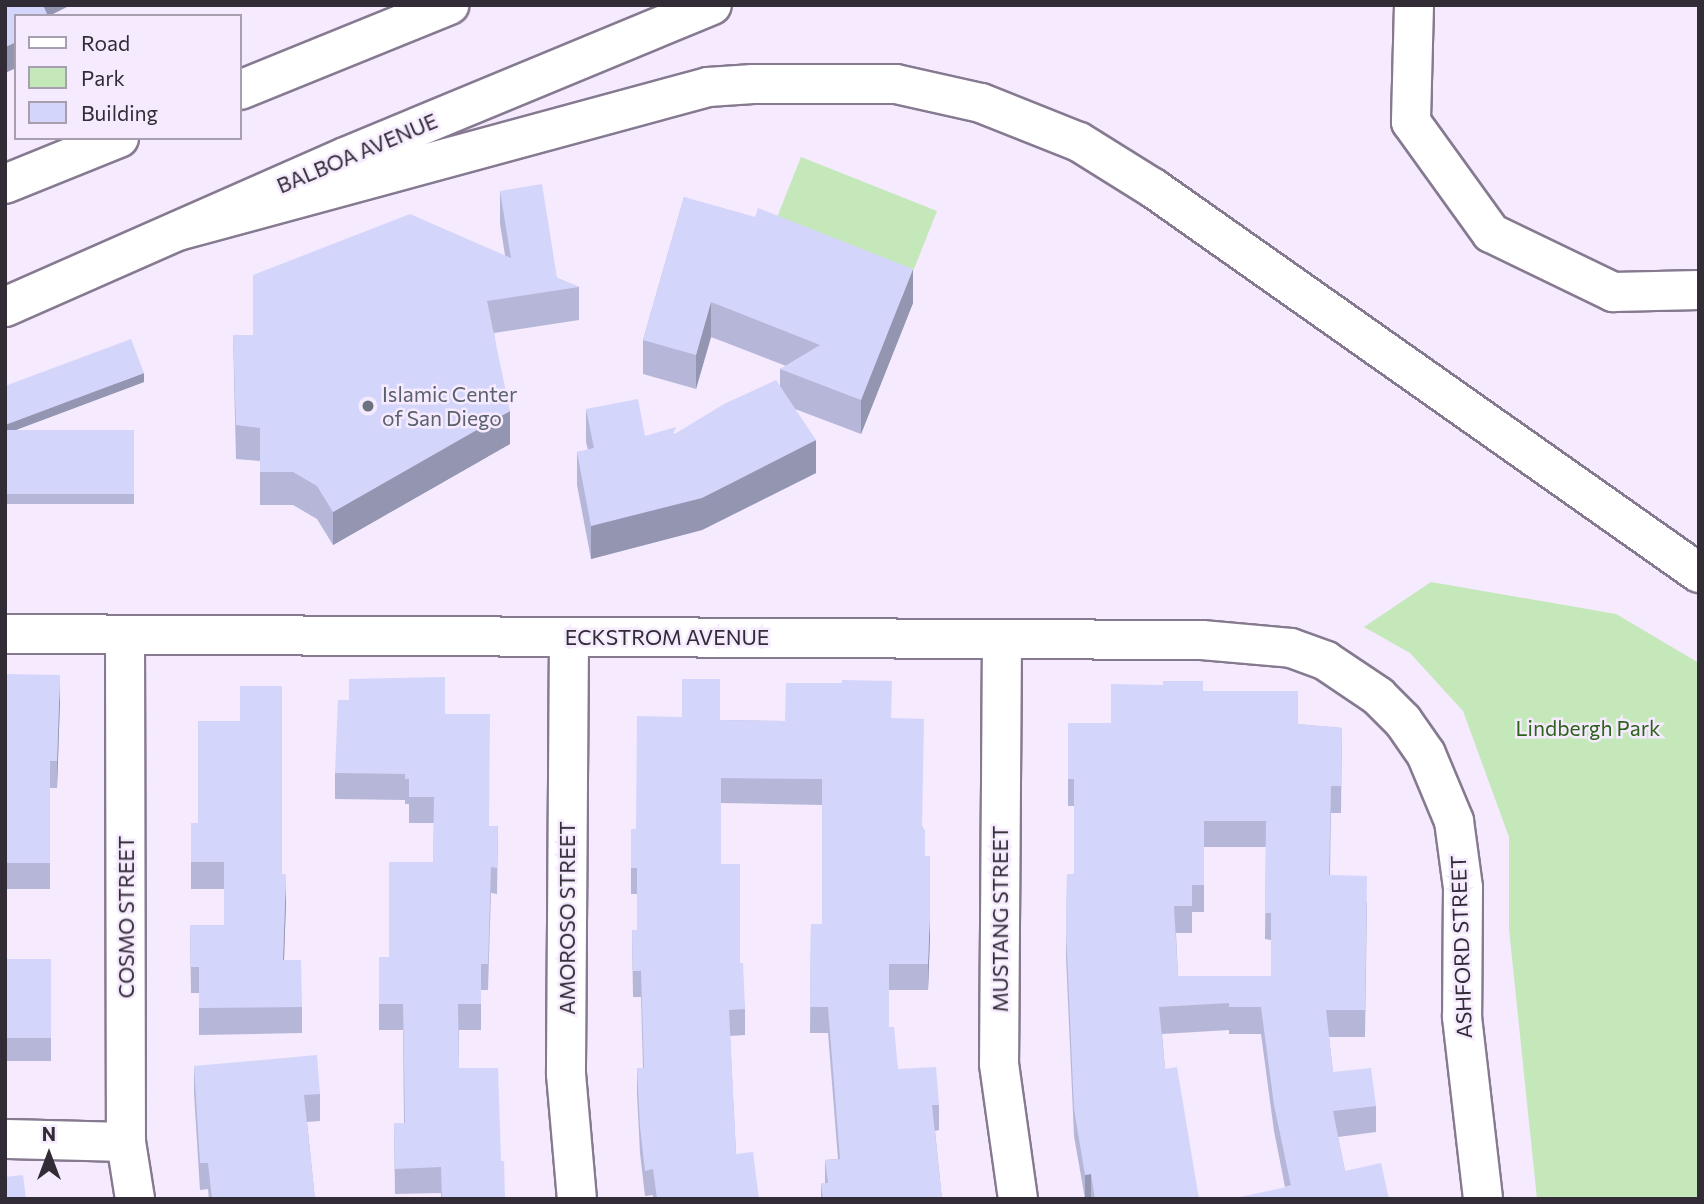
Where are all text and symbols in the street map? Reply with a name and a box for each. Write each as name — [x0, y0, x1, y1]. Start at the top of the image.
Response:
legend — [14, 14, 242, 140]
text: Road — [81, 30, 130, 55]
text: Park — [81, 65, 125, 90]
text: Building — [81, 100, 158, 125]
street label: BALBOA AVENUE — [273, 108, 441, 198]
place label: Islamic Center of San Diego — [382, 381, 517, 431]
marker: Islamic Center of San Diego — [360, 398, 376, 414]
street label: ECKSTROM AVENUE — [565, 624, 769, 650]
park label: Lindbergh Park — [1516, 715, 1660, 741]
street label: AMOROSO STREET — [554, 821, 580, 1015]
street label: MUSTANG STREET — [987, 826, 1013, 1012]
street label: COSMO STREET — [113, 836, 139, 998]
street label: ASHFORD STREET — [1445, 855, 1477, 1039]
north arrow — [14, 1120, 84, 1190]
text: N — [42, 1122, 56, 1145]

